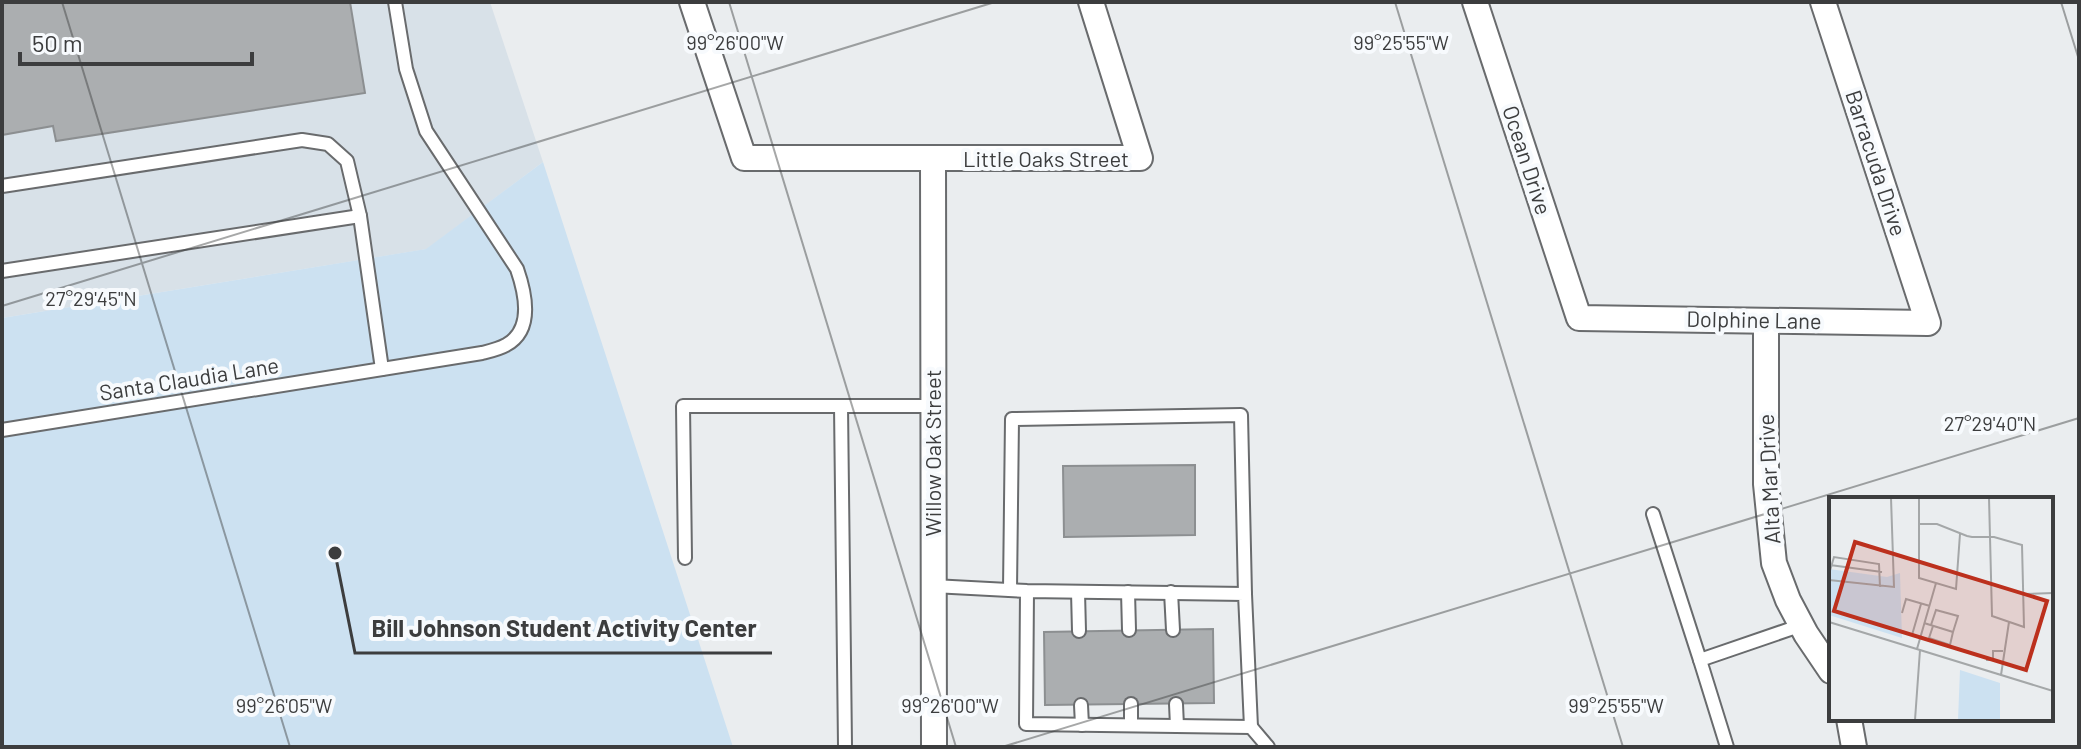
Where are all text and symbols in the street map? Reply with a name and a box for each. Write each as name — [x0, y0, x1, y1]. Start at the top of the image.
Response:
scale bar — [20, 16, 252, 66]
text: 50 m — [32, 28, 83, 57]
text: 99°26'00"W — [686, 30, 784, 54]
text: 99°25'55"W — [1353, 30, 1449, 54]
street label: Barracuda Drive — [1841, 86, 1913, 239]
street label: Ocean Drive — [1498, 102, 1558, 218]
street label: Little Oaks Street — [963, 145, 1129, 171]
text: 27°29'45"N — [45, 286, 137, 310]
street label: Dolphine Lane — [1686, 305, 1822, 333]
street label: Santa Claudia Lane — [97, 351, 280, 405]
street label: Willow Oak Street — [919, 369, 945, 537]
text: 27°29'40"N — [1944, 411, 2036, 435]
street label: Alta Mar Drive — [1752, 413, 1784, 545]
inset map — [1829, 497, 2053, 721]
callout: Bill Johnson Student Activity Center — [355, 605, 772, 653]
text: Bill Johnson Student Activity Center — [371, 613, 757, 642]
text: 99°26'05"W — [236, 693, 333, 717]
text: 99°26'00"W — [901, 693, 999, 717]
text: 99°25'55"W — [1568, 693, 1664, 717]

